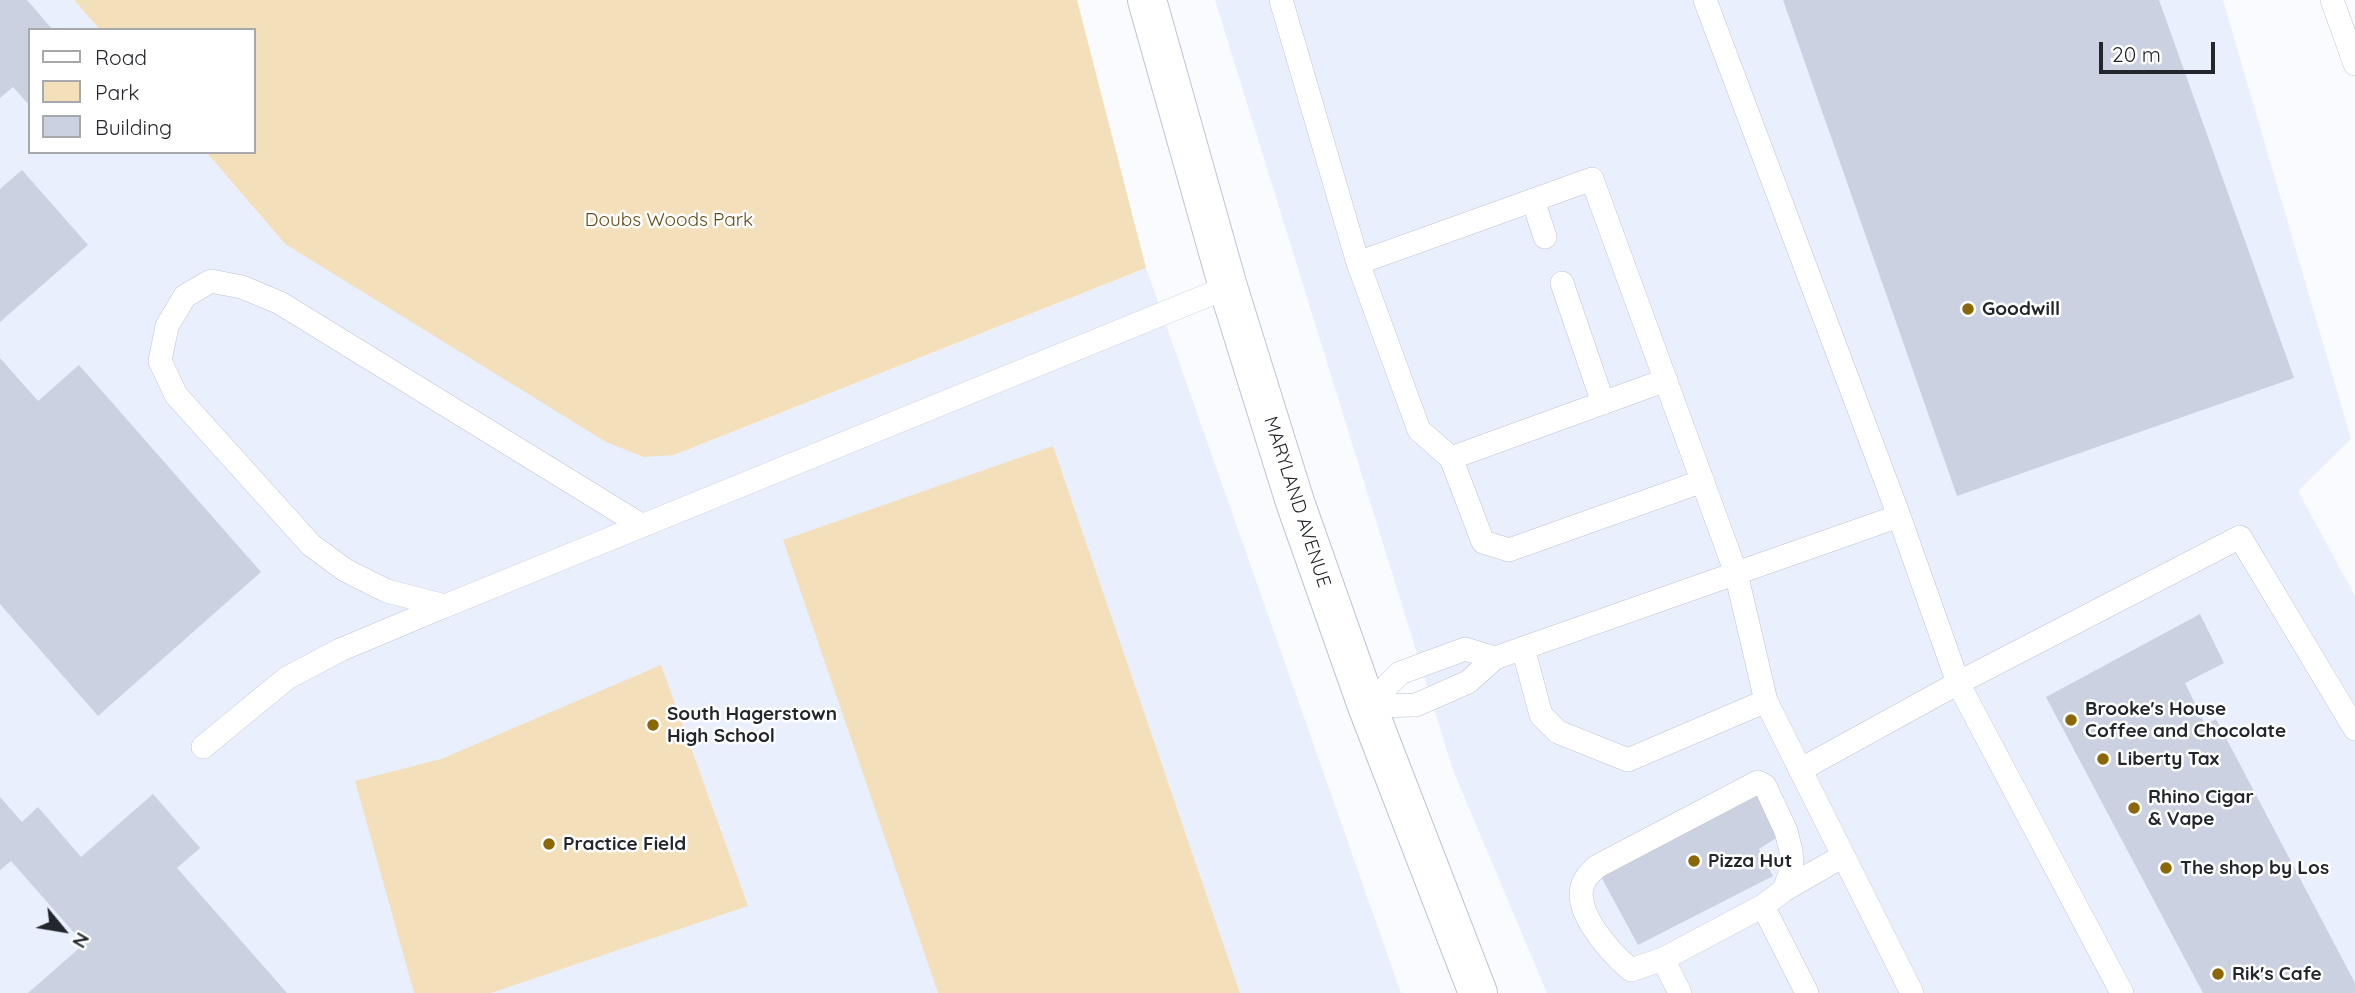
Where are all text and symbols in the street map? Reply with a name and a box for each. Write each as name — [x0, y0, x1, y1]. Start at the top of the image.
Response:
legend — [28, 28, 256, 154]
scale bar — [2103, 28, 2218, 72]
text: 20 m — [2112, 41, 2161, 67]
text: Road — [95, 44, 147, 70]
text: Park — [95, 79, 139, 105]
text: Building — [95, 114, 172, 140]
park label: Doubs Woods Park — [585, 209, 753, 231]
place label: Goodwill — [1982, 298, 2060, 320]
marker: Goodwill — [1960, 301, 1976, 317]
street label: MARYLAND AVENUE — [1259, 414, 1335, 590]
place label: Brooke's House Coffee and Chocolate — [2085, 698, 2286, 742]
place label: South Hagerstown High School — [667, 703, 837, 747]
marker: Brooke's House Coffee and Chocolate — [2063, 712, 2079, 728]
marker: South Hagerstown High School — [645, 717, 661, 733]
place label: Liberty Tax — [2117, 748, 2219, 770]
marker: Liberty Tax — [2095, 751, 2111, 767]
place label: Rhino Cigar & Vape — [2148, 786, 2254, 830]
marker: Rhino Cigar & Vape — [2126, 800, 2142, 816]
place label: Practice Field — [563, 833, 686, 855]
marker: Practice Field — [541, 836, 557, 852]
place label: Pizza Hut — [1708, 850, 1792, 872]
marker: Pizza Hut — [1686, 853, 1702, 869]
place label: The shop by Los — [2180, 857, 2329, 879]
marker: The shop by Los — [2158, 860, 2174, 876]
north arrow — [28, 895, 98, 965]
text: N — [67, 928, 95, 953]
place label: Rik's Cafe — [2232, 963, 2322, 985]
marker: Rik's Cafe — [2210, 966, 2226, 982]

